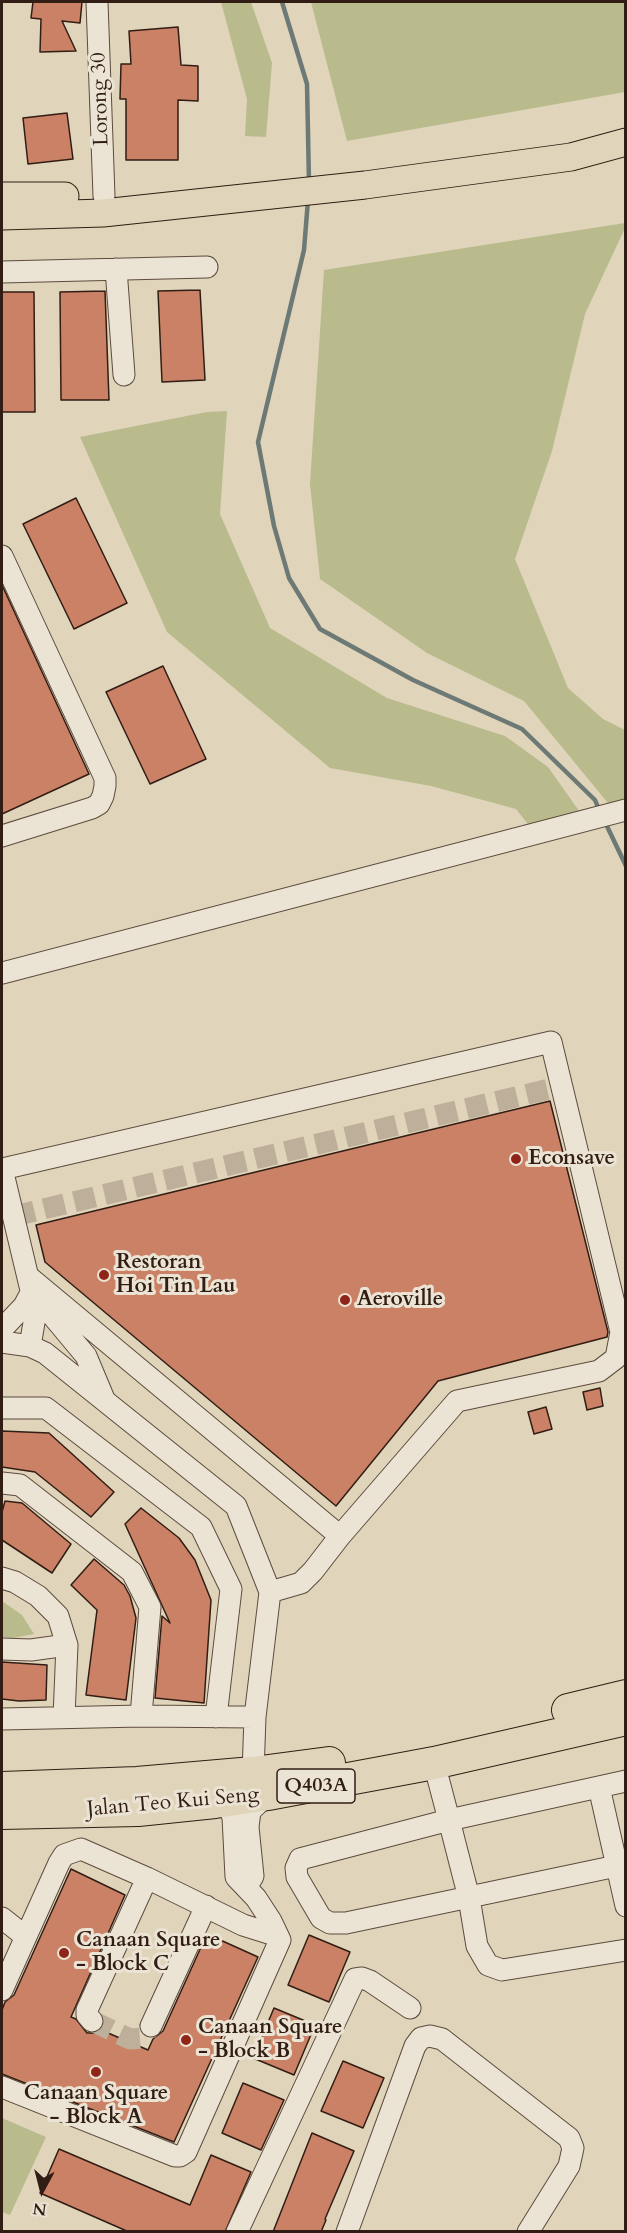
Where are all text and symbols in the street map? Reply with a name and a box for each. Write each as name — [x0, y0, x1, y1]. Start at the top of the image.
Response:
street label: Lorong 30 — [87, 52, 115, 146]
place label: Econsave — [528, 1146, 615, 1172]
marker: Econsave — [509, 1152, 523, 1166]
place label: Restoran Hoi Tin Lau — [116, 1250, 235, 1300]
marker: Restoran Hoi Tin Lau — [97, 1268, 111, 1282]
place label: Aeroville — [357, 1287, 443, 1313]
marker: Aeroville — [338, 1293, 352, 1307]
road number: Q403A — [277, 1769, 355, 1803]
street label: Jalan Teo Kui Seng — [86, 1783, 260, 1823]
place label: Canaan Square - Block C — [76, 1928, 220, 1978]
marker: Canaan Square - Block C — [57, 1946, 71, 1960]
place label: Canaan Square - Block B — [198, 2015, 342, 2065]
marker: Canaan Square - Block B — [179, 2033, 193, 2047]
marker: Canaan Square - Block A — [89, 2065, 103, 2079]
place label: Canaan Square - Block A — [24, 2081, 168, 2131]
north arrow — [12, 2161, 72, 2221]
text: N — [32, 2197, 48, 2221]

